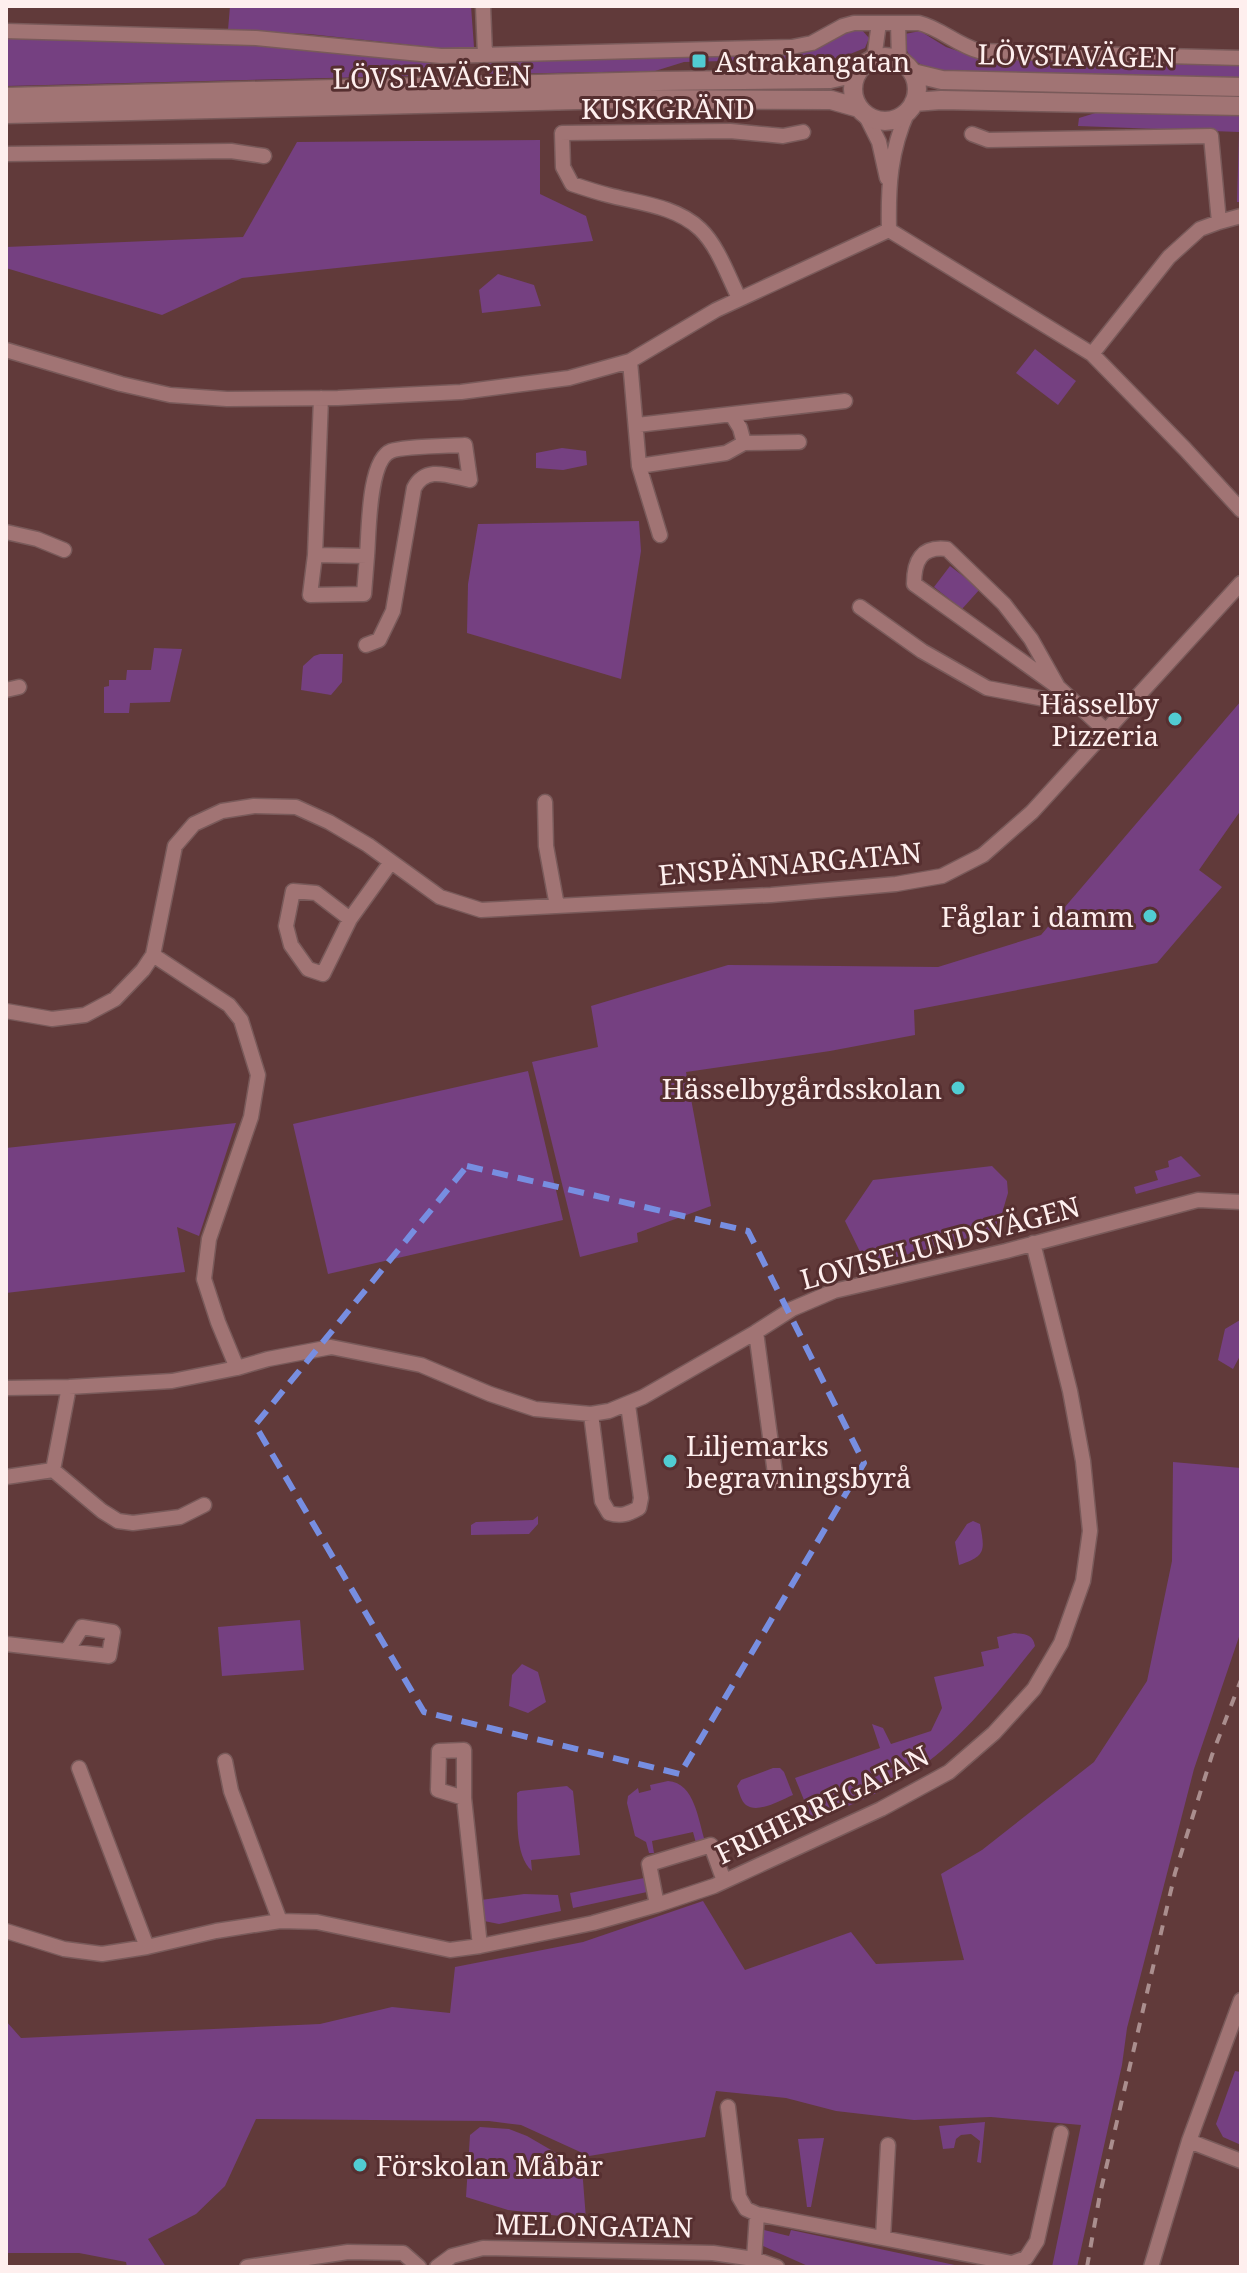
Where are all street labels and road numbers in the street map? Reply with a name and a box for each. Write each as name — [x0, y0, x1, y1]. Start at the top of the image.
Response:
street label: LÖVSTAVÄGEN — [977, 34, 1177, 76]
street label: LÖVSTAVÄGEN — [332, 55, 532, 97]
street label: KUSKGRÄND — [581, 89, 755, 127]
street label: ENSPÄNNARGATAN — [657, 833, 923, 893]
street label: LOVISELUNDSVÄGEN — [796, 1186, 1084, 1298]
street label: FRIHERREGATAN — [709, 1736, 935, 1872]
street label: MELONGATAN — [495, 2204, 693, 2246]

